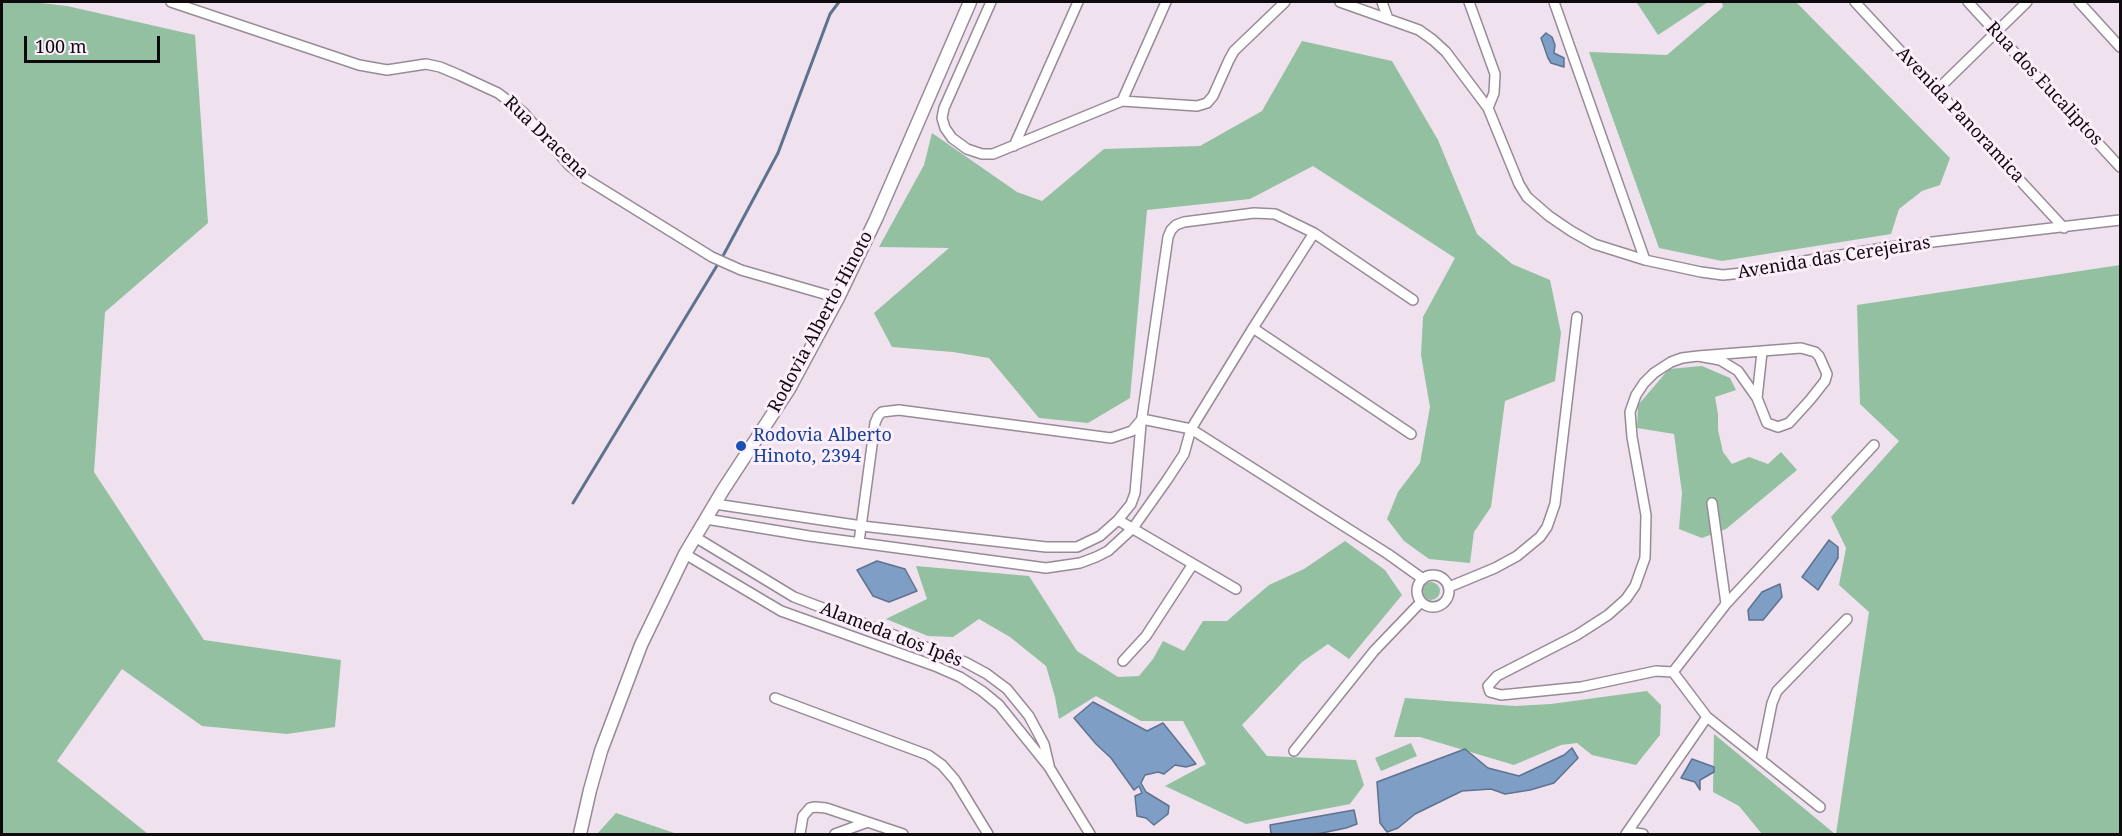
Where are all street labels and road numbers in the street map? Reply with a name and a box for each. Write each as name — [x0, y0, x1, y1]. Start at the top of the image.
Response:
street label: Rua dos Eucaliptos — [1981, 18, 2107, 150]
street label: Avenida Panoramica — [1891, 43, 2029, 187]
street label: Rua Dracena — [499, 92, 593, 184]
street label: Rodovia Alberto Hinoto — [764, 228, 878, 416]
street label: Avenida das Cerejeiras — [1736, 232, 1932, 284]
street label: Alameda dos Ipês — [817, 598, 965, 672]

